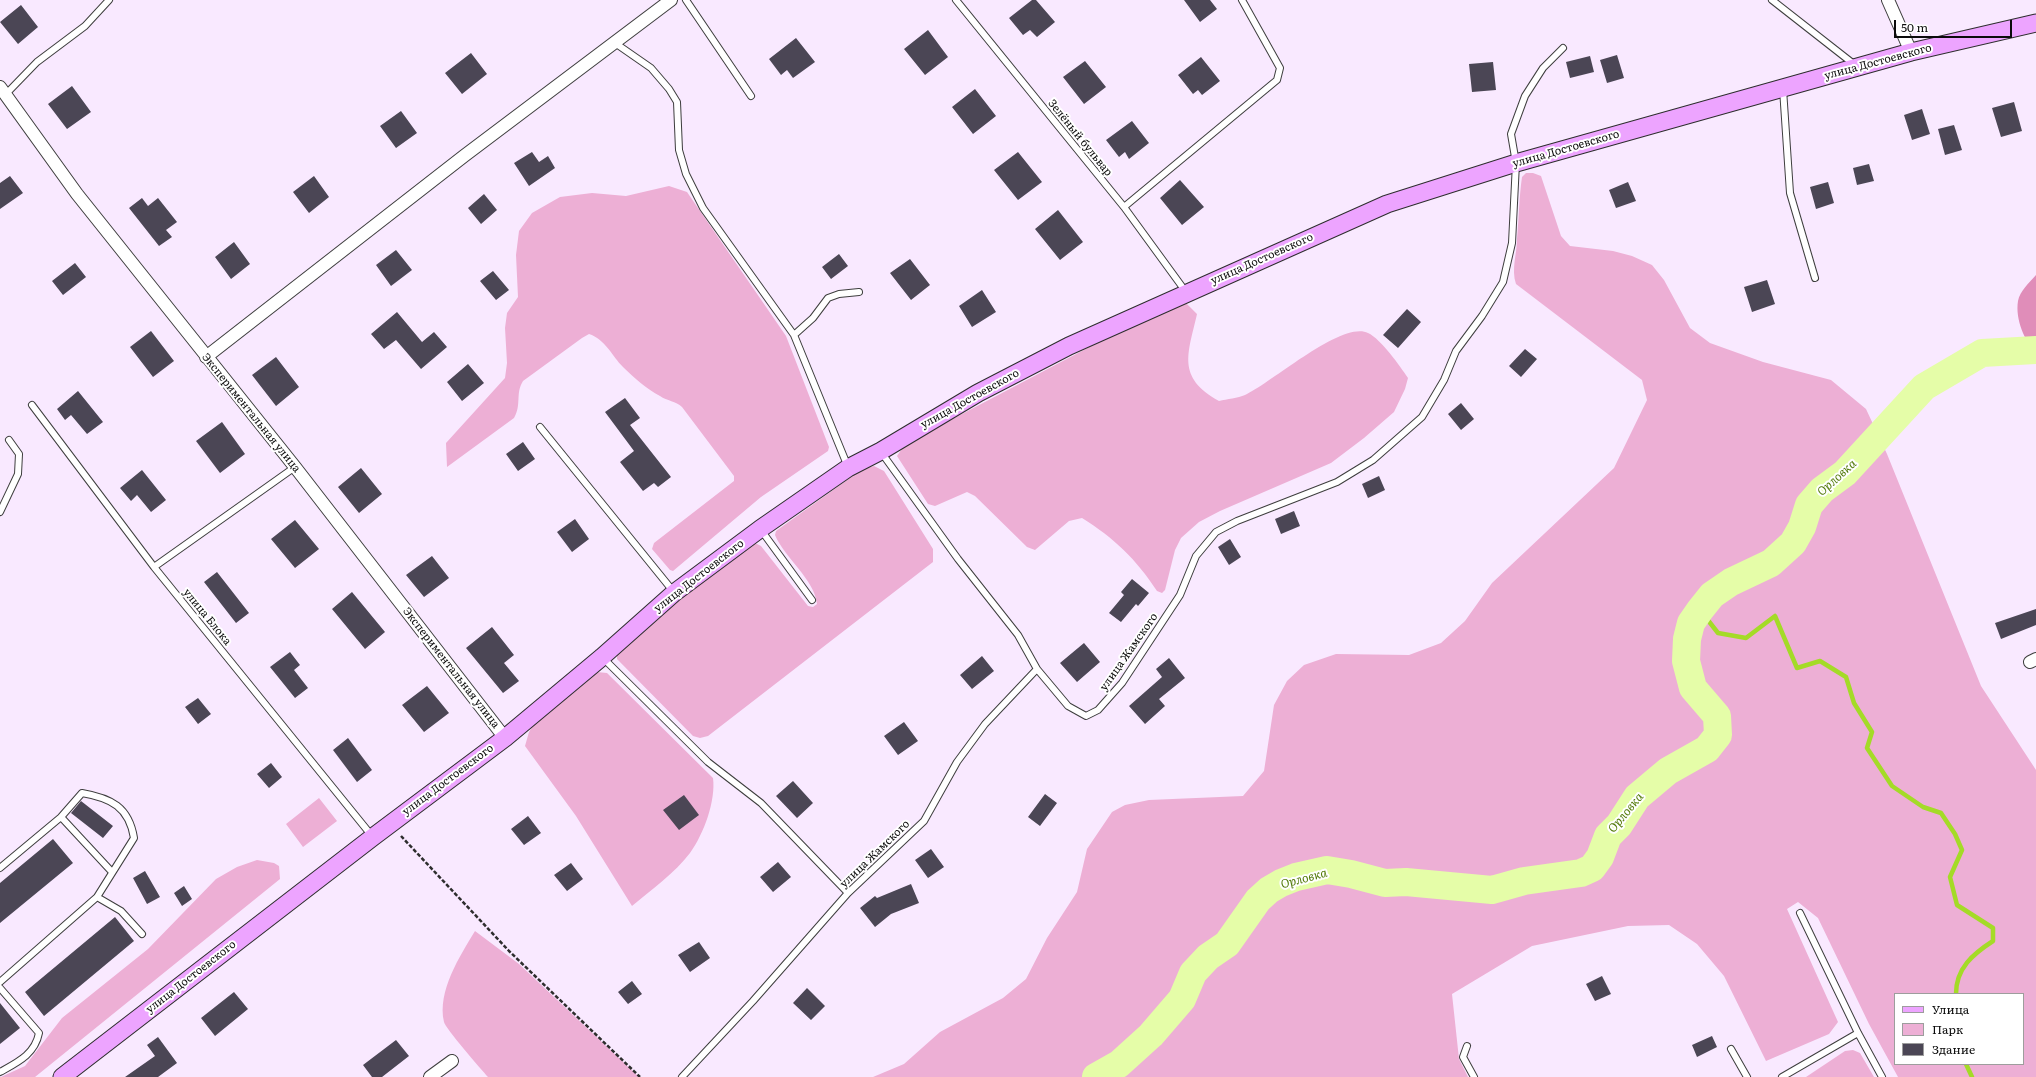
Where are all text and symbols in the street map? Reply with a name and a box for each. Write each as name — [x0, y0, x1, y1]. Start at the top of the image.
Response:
scale bar — [1896, 12, 2014, 38]
text: 50 m — [1901, 18, 1928, 36]
street label: улица Достоевского — [1823, 41, 1933, 83]
street label: Зелёный бульвар — [1045, 97, 1115, 179]
street label: улица Достоевского — [1511, 127, 1621, 171]
street label: улица Достоевского — [1209, 230, 1315, 288]
street label: Экспериментальная улица — [199, 351, 303, 475]
street label: улица Достоевского — [918, 366, 1022, 432]
water label: Орловка — [1815, 457, 1859, 499]
street label: улица Достоевского — [651, 537, 747, 615]
street label: улица Блока — [180, 586, 234, 648]
street label: Экспериментальная улица — [400, 605, 502, 731]
street label: улица Жамского — [1097, 611, 1161, 693]
street label: улица Достоевского — [400, 741, 496, 819]
water label: Орловка — [1605, 790, 1647, 836]
street label: улица Жамского — [837, 817, 913, 891]
water label: Орловка — [1279, 866, 1329, 892]
street label: улица Достоевского — [143, 938, 239, 1016]
legend — [1894, 993, 2024, 1065]
text: Улица — [1932, 1000, 1969, 1018]
text: Парк — [1932, 1020, 1963, 1038]
text: Здание — [1932, 1040, 1975, 1058]

